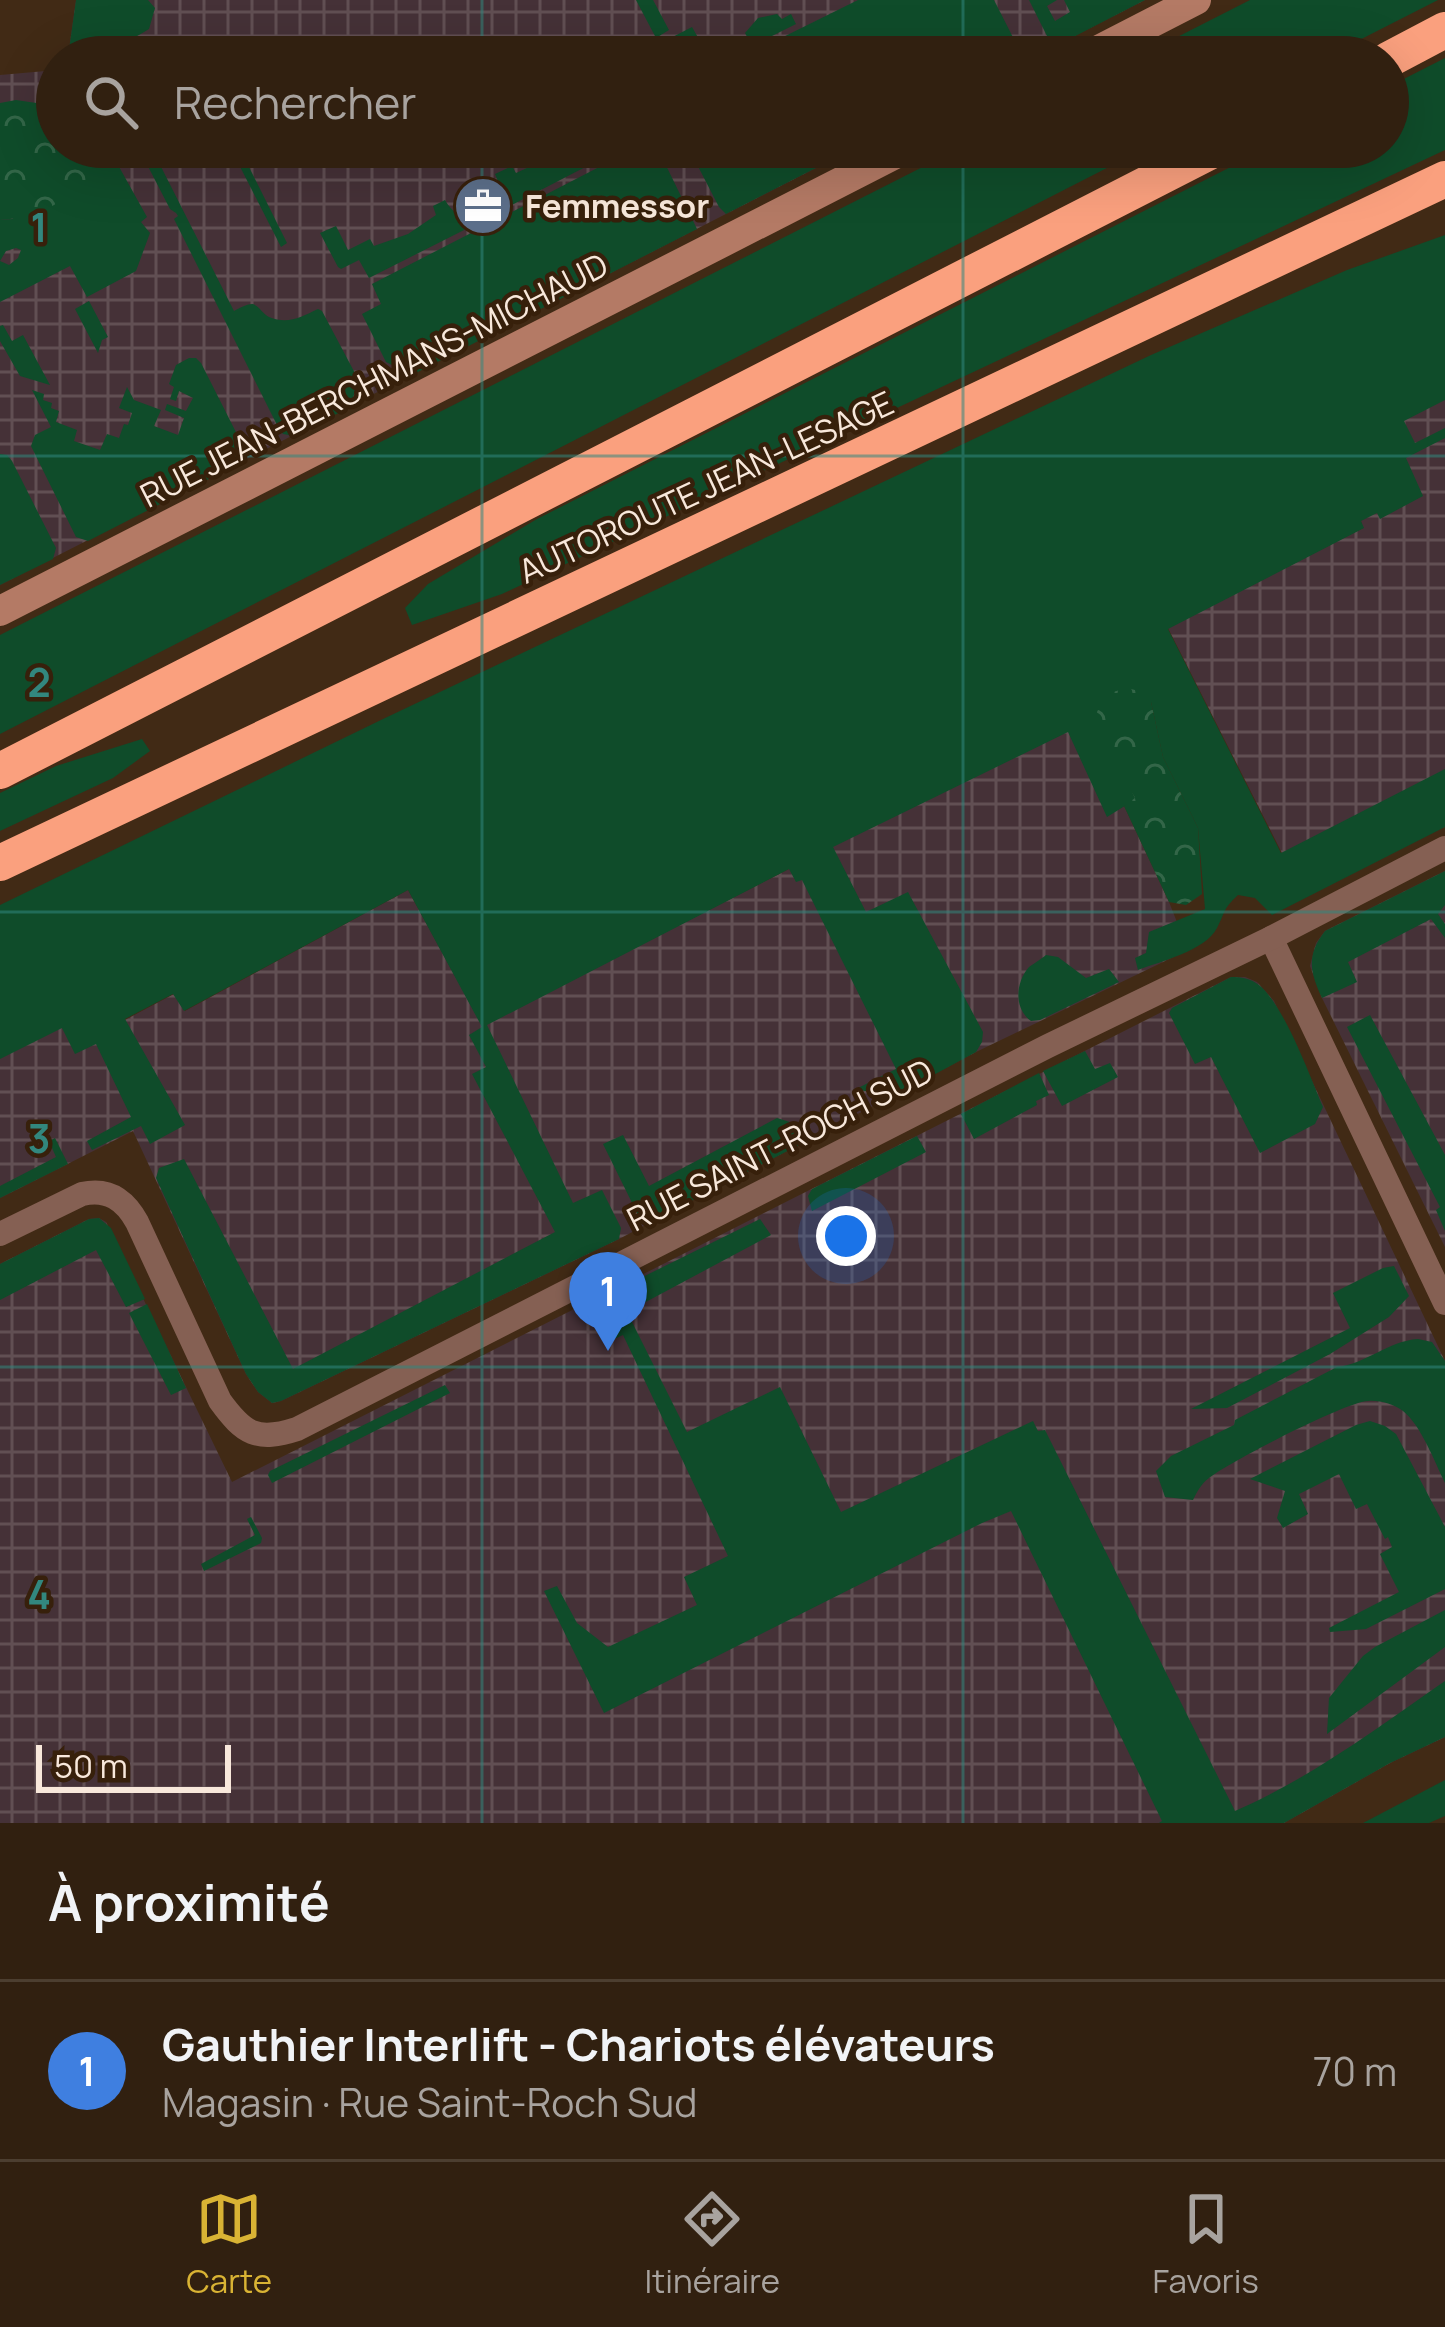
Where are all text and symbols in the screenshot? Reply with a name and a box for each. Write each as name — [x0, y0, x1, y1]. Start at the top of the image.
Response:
search box — [36, 36, 1409, 168]
icon: search — [78, 69, 144, 135]
text: Rechercher — [174, 71, 417, 133]
office icon: Femmessor — [452, 175, 514, 237]
place label: Femmessor — [525, 183, 709, 228]
text: 1 — [30, 200, 48, 254]
street label: RUE JEAN-BERCHMANS-MICHAUD — [132, 242, 615, 517]
street label: AUTOROUTE JEAN-LESAGE — [511, 380, 901, 593]
text: 2 — [27, 655, 51, 709]
street label: RUE SAINT-ROCH SUD — [619, 1048, 940, 1241]
text: 3 — [28, 1111, 50, 1165]
your location — [816, 1206, 876, 1266]
pin: 1 — [569, 1252, 647, 1351]
text: 4 — [27, 1567, 51, 1621]
scale bar — [36, 1739, 231, 1792]
text: 50 m — [54, 1743, 128, 1788]
text: À proximité — [48, 1867, 330, 1936]
text: Gauthier Interlift - Chariots élévateurs — [162, 2013, 995, 2075]
text: 1 — [78, 2044, 96, 2098]
text: 70 m — [1313, 2044, 1397, 2098]
text: Magasin · Rue Saint-Roch Sud — [162, 2075, 697, 2129]
tab: Carte — [186, 2186, 272, 2303]
tab: Itinéraire — [644, 2186, 780, 2303]
tab: Favoris — [1153, 2186, 1259, 2303]

